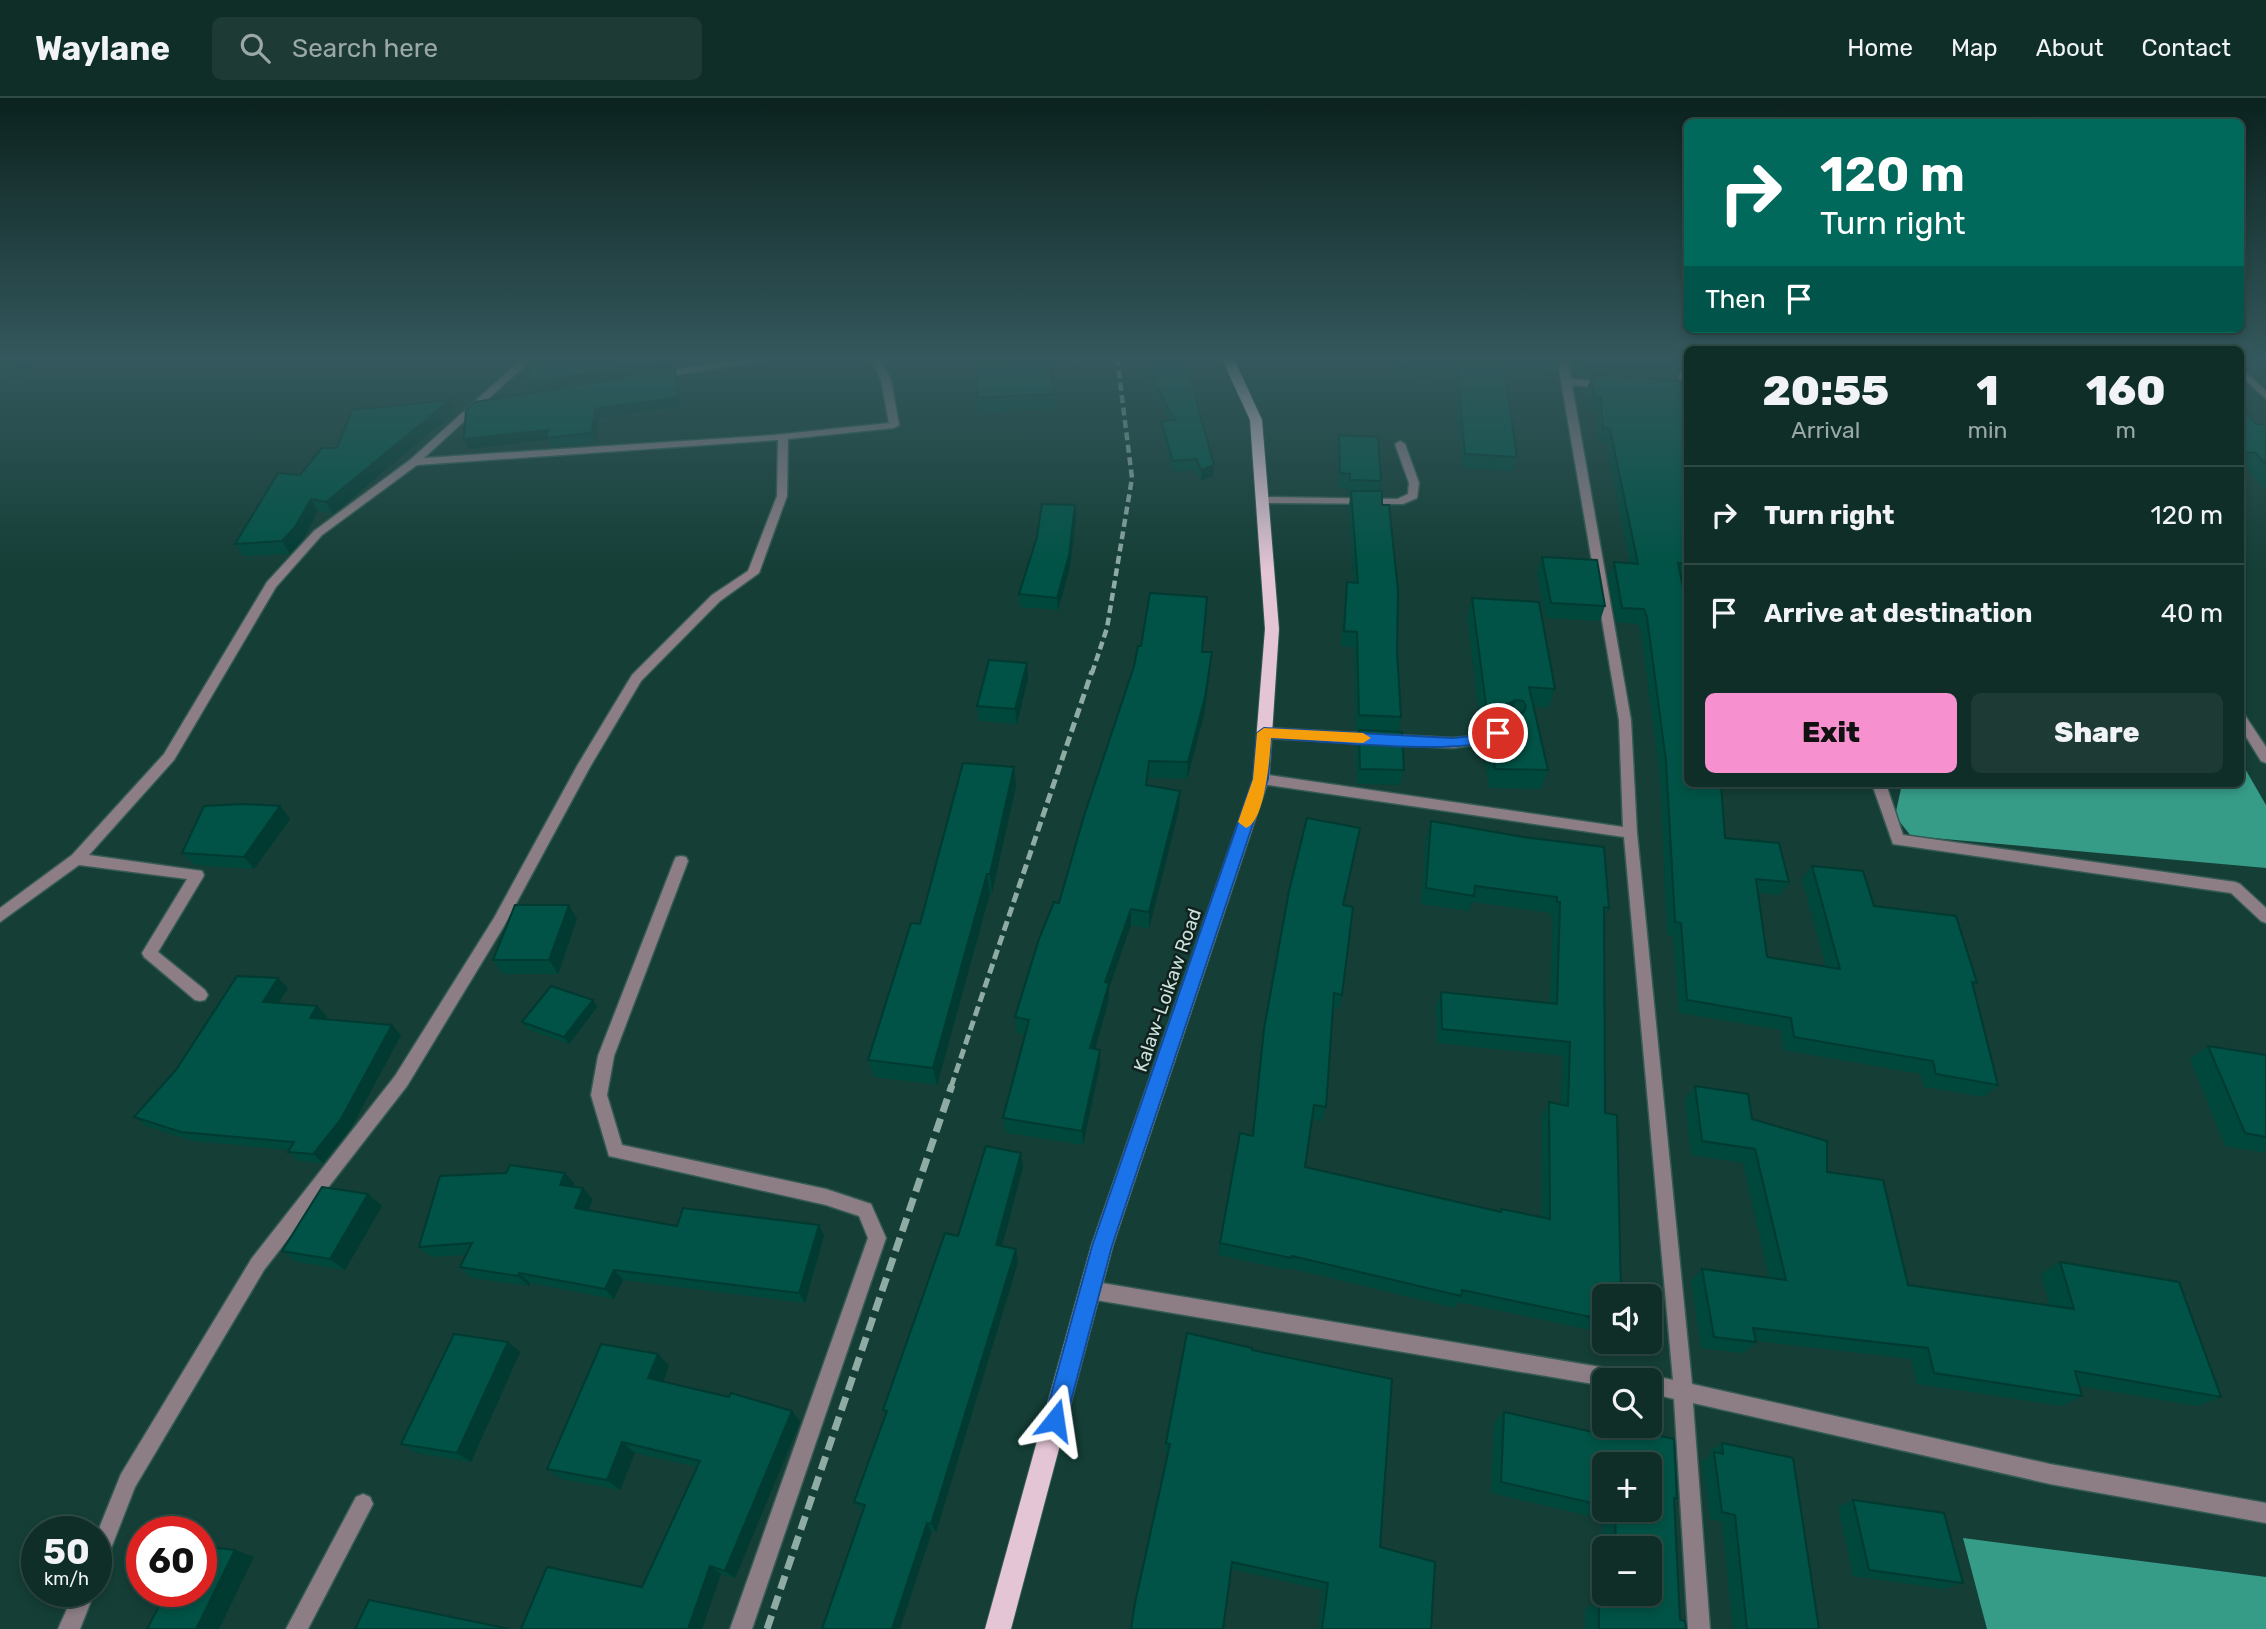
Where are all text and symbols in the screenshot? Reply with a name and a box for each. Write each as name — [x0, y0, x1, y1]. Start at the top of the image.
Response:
search box — [212, 17, 702, 80]
text: Waylane — [35, 29, 170, 68]
icon: search — [236, 29, 274, 67]
text: Search here — [292, 33, 438, 64]
text: Home — [1847, 34, 1913, 62]
text: Map — [1951, 34, 1998, 62]
text: About — [2036, 34, 2104, 62]
text: Contact — [2142, 34, 2231, 62]
text: 120 m — [1820, 145, 1965, 203]
icon: right — [1705, 147, 1796, 238]
text: Turn right — [1820, 204, 1965, 242]
icon: arrive — [1780, 280, 1818, 318]
text: Then — [1705, 284, 1766, 315]
text: 20:55 — [1762, 366, 1889, 416]
text: 1 — [1976, 366, 1999, 416]
text: 160 — [2086, 366, 2166, 416]
text: Arrival — [1791, 416, 1860, 444]
text: min — [1968, 416, 2008, 444]
text: m — [2116, 416, 2136, 444]
icon: right — [1705, 496, 1743, 534]
text: Turn right — [1764, 500, 1894, 531]
text: 120 m — [2151, 500, 2223, 531]
icon: arrive — [1705, 594, 1743, 632]
text: Arrive at destination — [1764, 598, 2032, 629]
text: 40 m — [2161, 598, 2223, 629]
button: Exit — [1705, 693, 1957, 773]
button: Share — [1971, 693, 2223, 773]
pin — [1468, 703, 1528, 763]
icon: arrive — [1479, 714, 1517, 752]
street label: Kalaw-Loikaw Road — [1129, 905, 1206, 1075]
map controls — [1592, 1284, 1662, 1606]
button: sound — [1592, 1284, 1662, 1354]
button: search — [1592, 1368, 1662, 1438]
position arrow — [1018, 1383, 1092, 1457]
button: + — [1592, 1452, 1662, 1522]
speed limit sign: 60 — [126, 1516, 217, 1607]
text: 50 — [43, 1531, 90, 1573]
button: − — [1592, 1536, 1662, 1606]
text: km/h — [44, 1568, 89, 1590]

